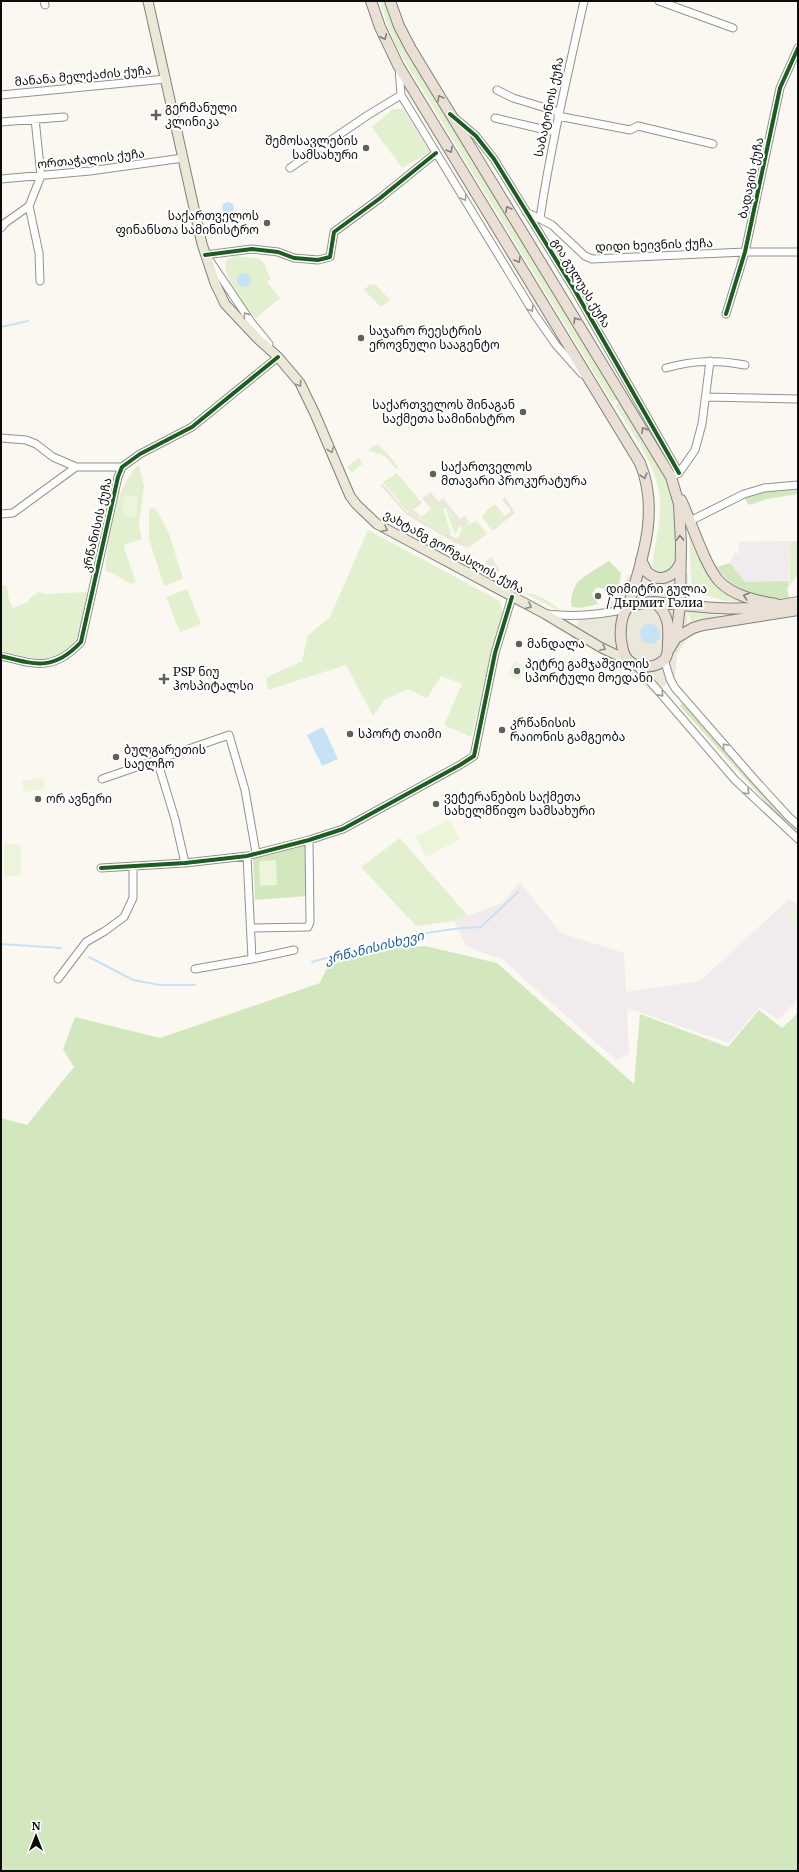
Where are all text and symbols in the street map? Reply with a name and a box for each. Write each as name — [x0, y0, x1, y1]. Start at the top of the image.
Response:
one-way arrow — [379, 33, 387, 41]
street label: საბატონოს ქუჩა — [531, 56, 566, 158]
street label: მანანა მელქაძის ქუჩა — [14, 62, 152, 90]
one-way arrow — [438, 95, 445, 102]
place label: გერმანული კლინიკა — [165, 100, 237, 130]
marker: გერმანული კლინიკა — [150, 109, 162, 121]
place label: შემოსავლების სამსახური — [265, 133, 358, 162]
street label: ბადაგის ქუჩა — [735, 136, 767, 220]
marker: შემოსავლების სამსახური — [361, 143, 371, 153]
street label: ორთაჭალის ქუჩა — [37, 145, 145, 173]
one-way arrow — [445, 146, 453, 153]
one-way arrow — [459, 194, 466, 201]
one-way arrow — [506, 206, 513, 213]
place label: საქართველოს ფინანსთა სამინისტრო — [116, 208, 259, 237]
marker: საქართველოს ფინანსთა სამინისტრო — [262, 218, 272, 228]
street label: გია გულუას ქუჩა — [548, 235, 614, 331]
street label: დიდი ხეივნის ქუჩა — [595, 235, 713, 255]
one-way arrow — [513, 256, 521, 263]
one-way arrow — [527, 305, 534, 312]
one-way arrow — [243, 312, 251, 319]
one-way arrow — [573, 317, 580, 324]
place label: საჯარო რეესტრის ეროვნული სააგენტო — [369, 323, 500, 353]
marker: საჯარო რეესტრის ეროვნული სააგენტო — [356, 333, 366, 343]
one-way arrow — [294, 380, 302, 387]
place label: საქართველოს შინაგან საქმეთა სამინისტრო — [372, 397, 515, 426]
marker: საქართველოს შინაგან საქმეთა სამინისტრო — [518, 407, 528, 417]
one-way arrow — [641, 427, 649, 434]
one-way arrow — [326, 446, 334, 453]
place label: საქართველოს მთავარი პროკურატურა — [441, 459, 587, 488]
marker: საქართველოს მთავარი პროკურატურა — [428, 469, 438, 479]
one-way arrow — [639, 472, 648, 479]
street label: კრწანისის ქუჩა — [78, 476, 115, 574]
street label: ვახტანგ გორგასლის ქუჩა — [381, 507, 527, 597]
one-way arrow — [381, 524, 389, 532]
one-way arrow — [676, 535, 685, 541]
place label: დიმიტრი გულია / Дырмит Гәлиа — [606, 581, 707, 610]
marker: დიმიტრი გულია / Дырмит Гәлиа — [593, 591, 603, 601]
one-way arrow — [743, 593, 750, 601]
one-way arrow — [524, 601, 532, 608]
place label: მანდალა — [527, 636, 585, 652]
marker: მანდალა — [514, 639, 524, 649]
one-way arrow — [599, 643, 606, 651]
place label: პეტრე გამჯაშვილის სპორტული მოედანი — [525, 656, 653, 686]
place label: PSP ნიუ ჰოსპიტალსი — [173, 664, 254, 694]
marker: პეტრე გამჯაშვილის სპორტული მოედანი — [512, 666, 522, 676]
marker: PSP ნიუ ჰოსპიტალსი — [158, 673, 170, 685]
one-way arrow — [657, 689, 664, 697]
place label: კრწანისის რაიონის გამგეობა — [510, 715, 625, 744]
marker: კრწანისის რაიონის გამგეობა — [497, 725, 507, 735]
place label: სპორტ თაიმი — [358, 726, 442, 741]
marker: სპორტ თაიმი — [345, 729, 355, 739]
place label: ბულგარეთის საელჩო — [124, 742, 206, 772]
one-way arrow — [723, 743, 730, 751]
marker: ბულგარეთის საელჩო — [111, 752, 121, 762]
one-way arrow — [742, 787, 750, 795]
place label: ვეტერანების საქმეთა სახელმწიფო სამსახური — [444, 789, 595, 819]
place label: ორ ავნერი — [46, 791, 112, 806]
marker: ორ ავნერი — [33, 794, 43, 804]
marker: ვეტერანების საქმეთა სახელმწიფო სამსახური — [431, 799, 441, 809]
water label: კრწანისისხევი — [323, 927, 426, 968]
north arrow — [16, 1816, 56, 1856]
text: N — [32, 1819, 41, 1833]

